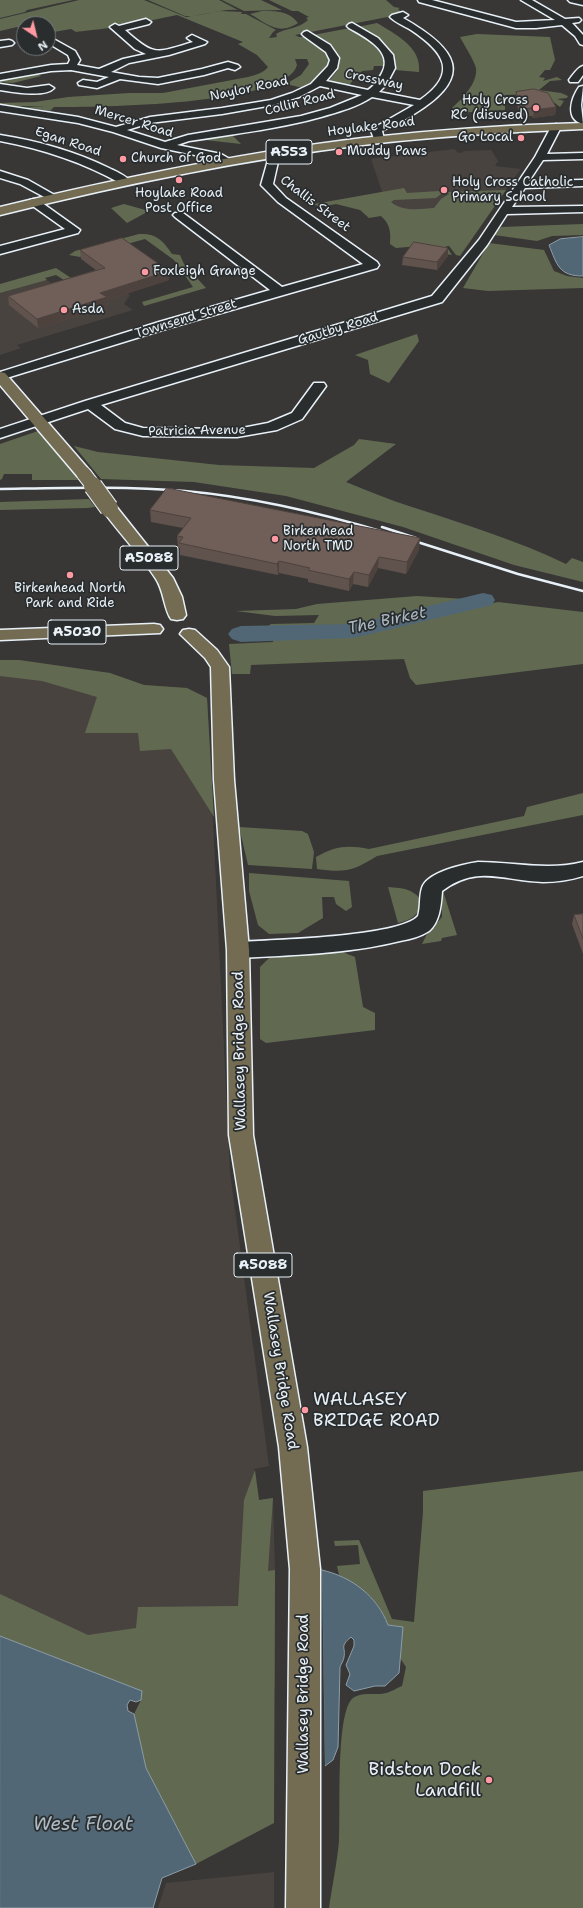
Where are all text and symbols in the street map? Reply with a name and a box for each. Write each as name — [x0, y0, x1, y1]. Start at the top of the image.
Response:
north arrow — [16, 16, 56, 56]
text: N — [35, 37, 50, 54]
street label: Crossway — [343, 66, 405, 94]
street label: Naylor Road — [208, 73, 290, 105]
street label: Collin Road — [263, 87, 337, 119]
place label: Holy Cross RC (disused) — [451, 93, 528, 124]
street label: Mercer Road — [93, 103, 175, 141]
marker: Holy Cross RC (disused) — [531, 103, 541, 113]
street label: Hoylake Road — [326, 114, 416, 140]
street label: Egan Road — [33, 124, 103, 160]
place label: Go Local — [458, 130, 513, 146]
marker: Go Local — [516, 133, 526, 143]
road number: A553 — [266, 140, 312, 164]
place label: Muddy Paws — [347, 144, 427, 160]
marker: Muddy Paws — [334, 147, 344, 157]
place label: Church of God — [131, 151, 221, 167]
marker: Church of God — [118, 154, 128, 164]
street label: Challis Street — [277, 172, 353, 236]
marker: Hoylake Road Post Office — [174, 175, 184, 185]
place label: Holy Cross Catholic Primary School — [452, 175, 573, 206]
marker: Holy Cross Catholic Primary School — [439, 185, 449, 195]
place label: Hoylake Road Post Office — [135, 186, 223, 217]
place label: Foxleigh Grange — [153, 264, 256, 280]
marker: Foxleigh Grange — [140, 267, 150, 277]
street label: Townsend Street — [133, 296, 239, 342]
place label: Asda — [72, 302, 104, 318]
marker: Asda — [59, 305, 69, 315]
street label: Gautby Road — [296, 309, 380, 349]
street label: Patricia Avenue — [148, 422, 246, 440]
place label: Birkenhead North TMD — [283, 524, 353, 555]
marker: Birkenhead North TMD — [270, 534, 280, 544]
road number: A5088 — [120, 546, 178, 570]
marker: Birkenhead North Park and Ride — [65, 570, 75, 580]
place label: Birkenhead North Park and Ride — [14, 581, 126, 612]
water label: The Birket — [346, 603, 428, 639]
road number: A5030 — [48, 620, 106, 644]
street label: Wallasey Bridge Road — [230, 971, 250, 1131]
road number: A5088 — [234, 1253, 292, 1277]
street label: Wallasey Bridge Road — [259, 1291, 301, 1451]
place label: WALLASEY BRIDGE ROAD — [313, 1389, 440, 1432]
marker: WALLASEY BRIDGE ROAD — [300, 1405, 310, 1415]
street label: Wallasey Bridge Road — [295, 1614, 313, 1774]
place label: Bidston Dock Landfill — [369, 1759, 481, 1802]
marker: Bidston Dock Landfill — [484, 1775, 494, 1785]
water label: West Float — [33, 1814, 133, 1836]

